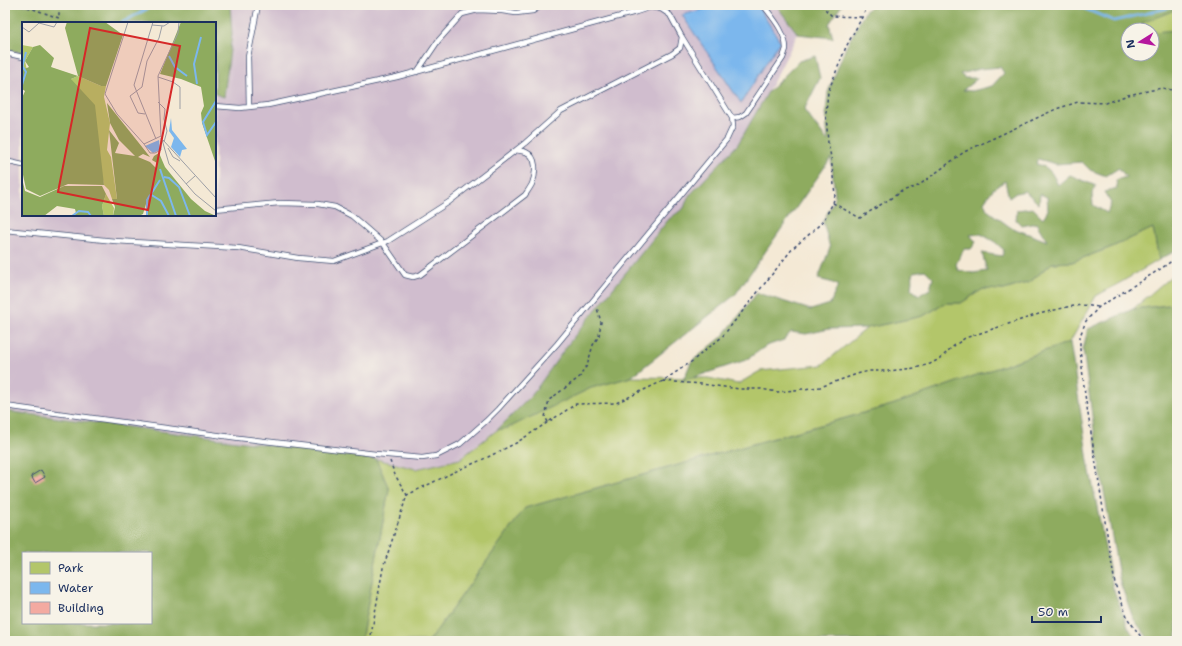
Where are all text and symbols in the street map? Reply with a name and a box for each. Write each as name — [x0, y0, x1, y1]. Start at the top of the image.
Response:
inset map — [22, 22, 216, 216]
north arrow — [1120, 22, 1160, 62]
text: N — [1122, 38, 1139, 50]
legend — [22, 552, 152, 624]
text: Park — [58, 560, 84, 576]
text: Water — [58, 580, 94, 596]
scale bar — [1032, 598, 1101, 624]
text: Building — [58, 600, 104, 616]
text: 50 m — [1038, 604, 1068, 620]

